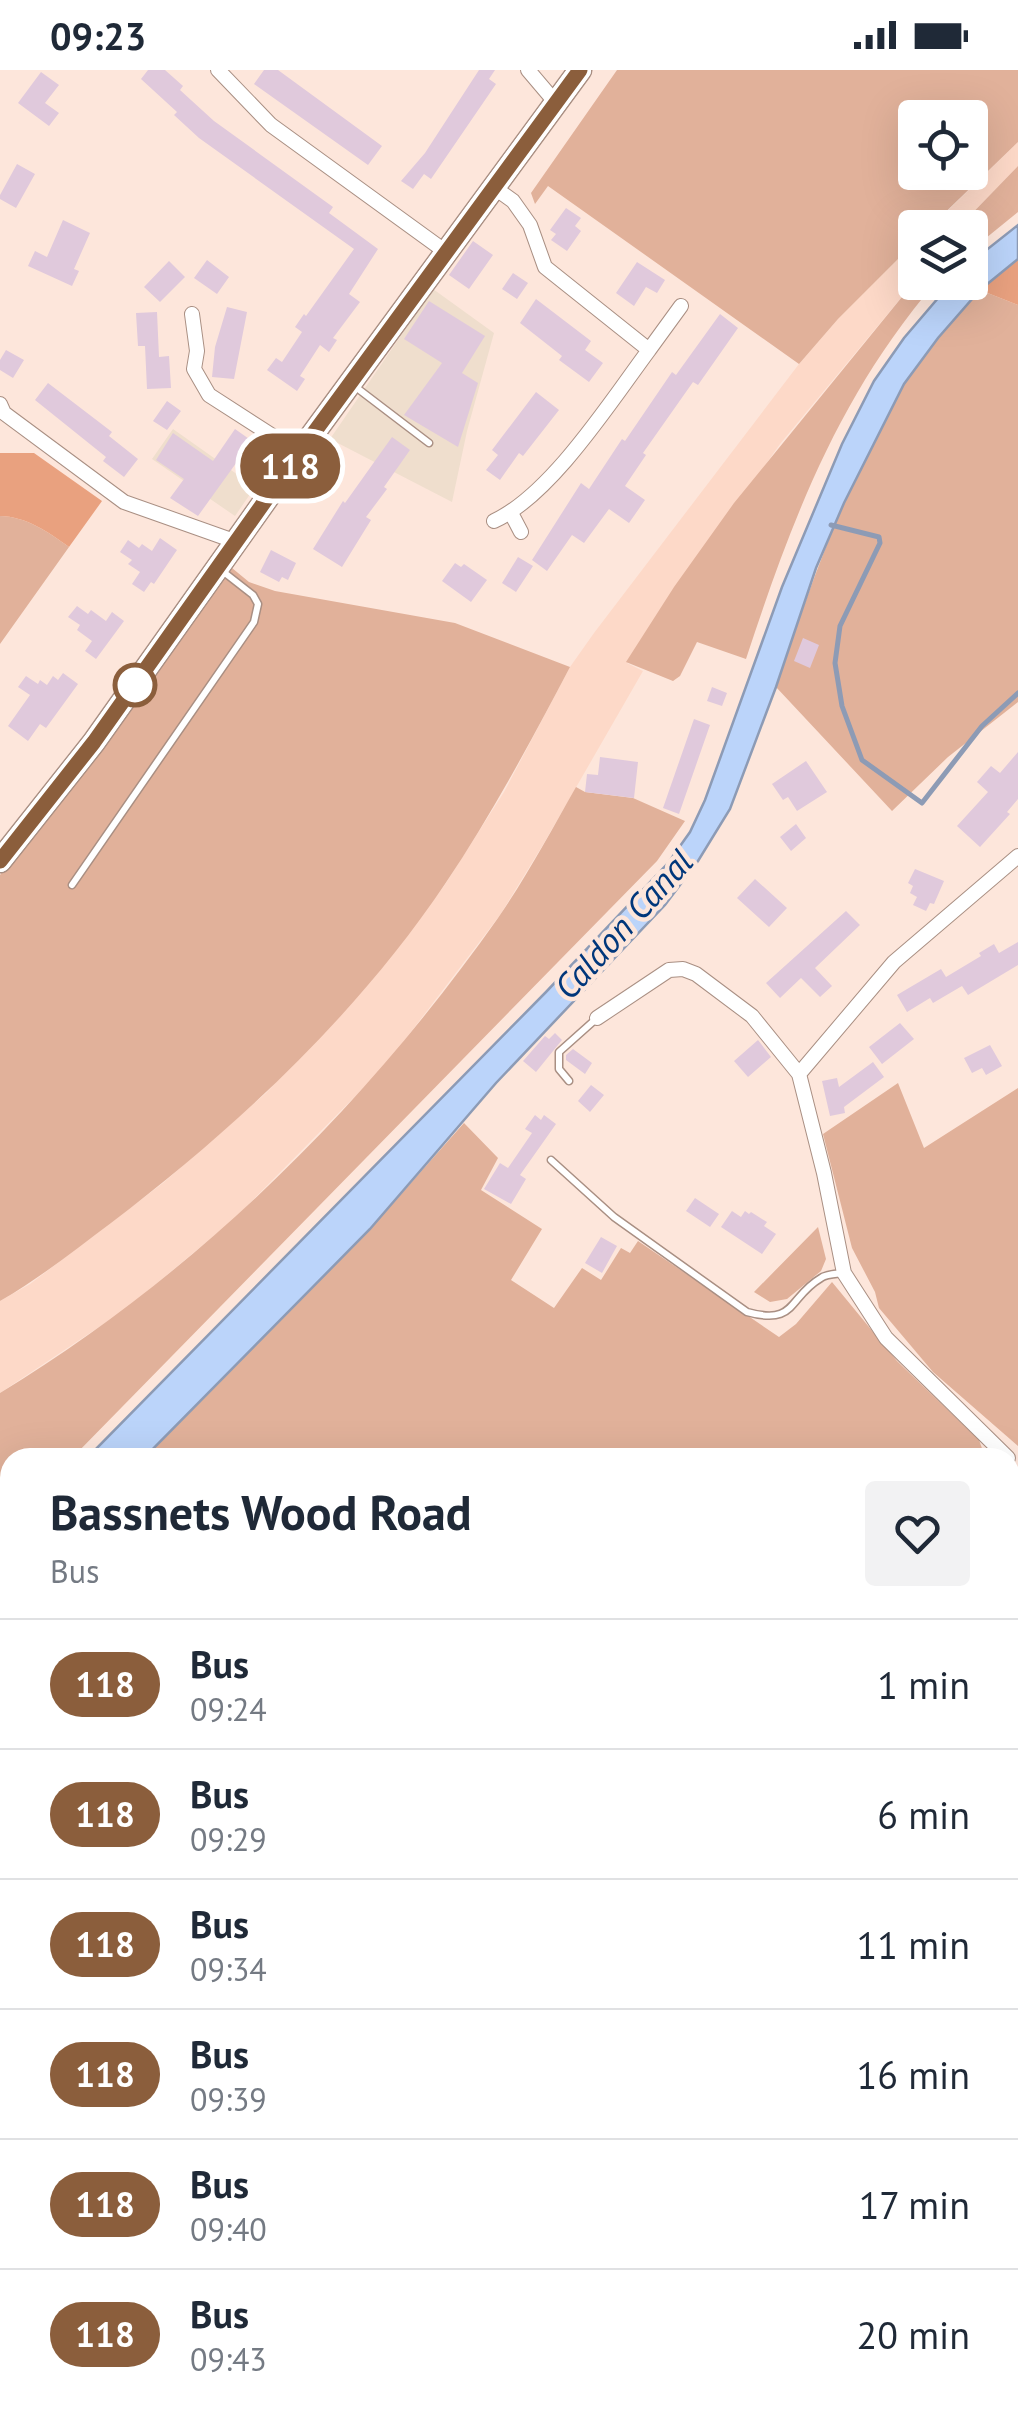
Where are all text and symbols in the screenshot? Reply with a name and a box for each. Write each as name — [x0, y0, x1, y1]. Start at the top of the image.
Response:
text: 09:23 — [50, 11, 146, 60]
map controls — [898, 100, 988, 300]
button: locate — [898, 100, 988, 190]
button: layers — [898, 210, 988, 300]
line badge: 118 — [232, 434, 348, 498]
text: 118 — [260, 443, 320, 489]
unlabelled marker — [114, 664, 156, 706]
water label: Caldon Canal — [544, 839, 702, 1009]
text: Bassnets Wood Road — [50, 1481, 472, 1543]
button: heart — [865, 1481, 970, 1586]
text: Bus — [50, 1550, 99, 1592]
text: Bus — [190, 1639, 249, 1688]
text: 1 min — [877, 1660, 970, 1709]
text: 118 — [75, 1661, 135, 1707]
text: 09:24 — [190, 1688, 267, 1730]
text: Bus — [190, 1769, 249, 1818]
text: 6 min — [877, 1790, 970, 1839]
text: 118 — [75, 1791, 135, 1837]
text: 09:29 — [190, 1818, 267, 1860]
text: Bus — [190, 1899, 249, 1948]
text: 11 min — [857, 1920, 970, 1969]
text: 118 — [75, 1921, 135, 1967]
text: 09:34 — [190, 1948, 267, 1990]
text: Bus — [190, 2029, 249, 2078]
text: 16 min — [857, 2050, 970, 2099]
text: 118 — [75, 2051, 135, 2097]
text: 09:39 — [190, 2078, 267, 2120]
text: Bus — [190, 2159, 249, 2208]
text: 17 min — [859, 2180, 970, 2229]
text: 118 — [75, 2181, 135, 2227]
text: 09:40 — [190, 2208, 267, 2250]
text: Bus — [190, 2289, 249, 2338]
text: 20 min — [857, 2310, 970, 2359]
text: 118 — [75, 2311, 135, 2357]
text: 09:43 — [190, 2338, 267, 2380]

